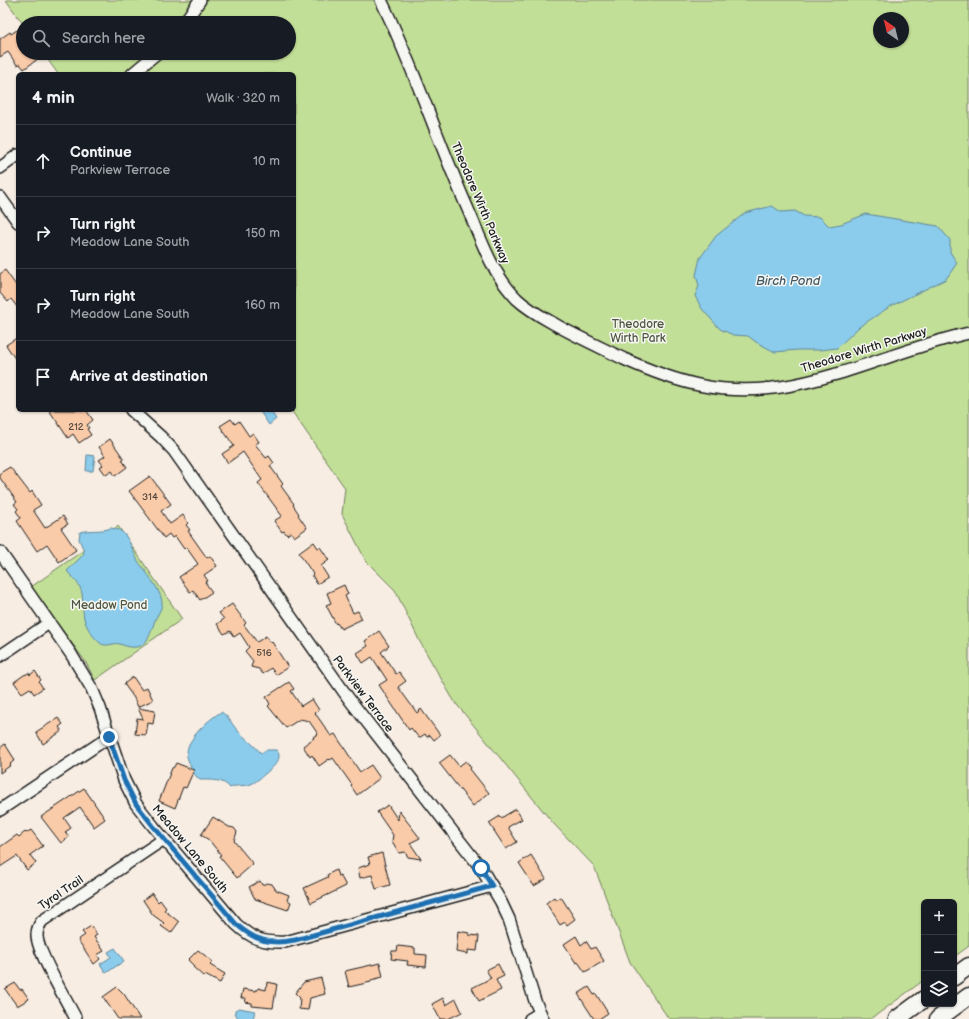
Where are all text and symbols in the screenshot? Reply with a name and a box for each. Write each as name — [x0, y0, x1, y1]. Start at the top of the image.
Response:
north arrow — [873, 12, 909, 48]
search box — [16, 16, 296, 60]
icon: search — [30, 27, 52, 49]
text: Search here — [62, 29, 145, 48]
text: 4 min — [32, 88, 75, 108]
text: Walk · 320 m — [206, 90, 280, 106]
street label: Theodore Wirth Parkway — [448, 140, 513, 267]
text: Continue — [70, 143, 132, 162]
icon: ahead — [32, 150, 54, 172]
text: 10 m — [253, 153, 280, 169]
text: Parkview Terrace — [70, 162, 170, 178]
text: Turn right — [70, 215, 135, 234]
icon: right — [32, 222, 54, 244]
text: 150 m — [246, 225, 280, 241]
text: Meadow Lane South — [70, 234, 190, 250]
water label: Birch Pond — [756, 273, 821, 289]
text: Turn right — [70, 287, 135, 306]
icon: right — [32, 294, 54, 316]
text: 160 m — [245, 297, 280, 313]
text: Meadow Lane South — [70, 306, 190, 322]
park label: Theodore Wirth Park — [610, 317, 666, 346]
street label: Theodore Wirth Parkway — [799, 324, 929, 376]
icon: arrive — [32, 366, 54, 388]
text: Arrive at destination — [70, 367, 208, 386]
house number: 212 — [68, 421, 84, 433]
house number: 314 — [142, 491, 158, 503]
park label: Meadow Pond — [71, 598, 147, 613]
house number: 516 — [256, 647, 272, 659]
street label: Parkview Terrace — [329, 653, 397, 735]
route end — [100, 728, 118, 746]
street label: Meadow Lane South — [149, 802, 231, 896]
route start — [472, 859, 490, 877]
street label: Tyrol Trail — [36, 872, 86, 914]
map controls — [921, 899, 957, 1007]
button: + — [921, 899, 957, 935]
button: − — [921, 935, 957, 971]
button: layers — [921, 971, 957, 1007]

